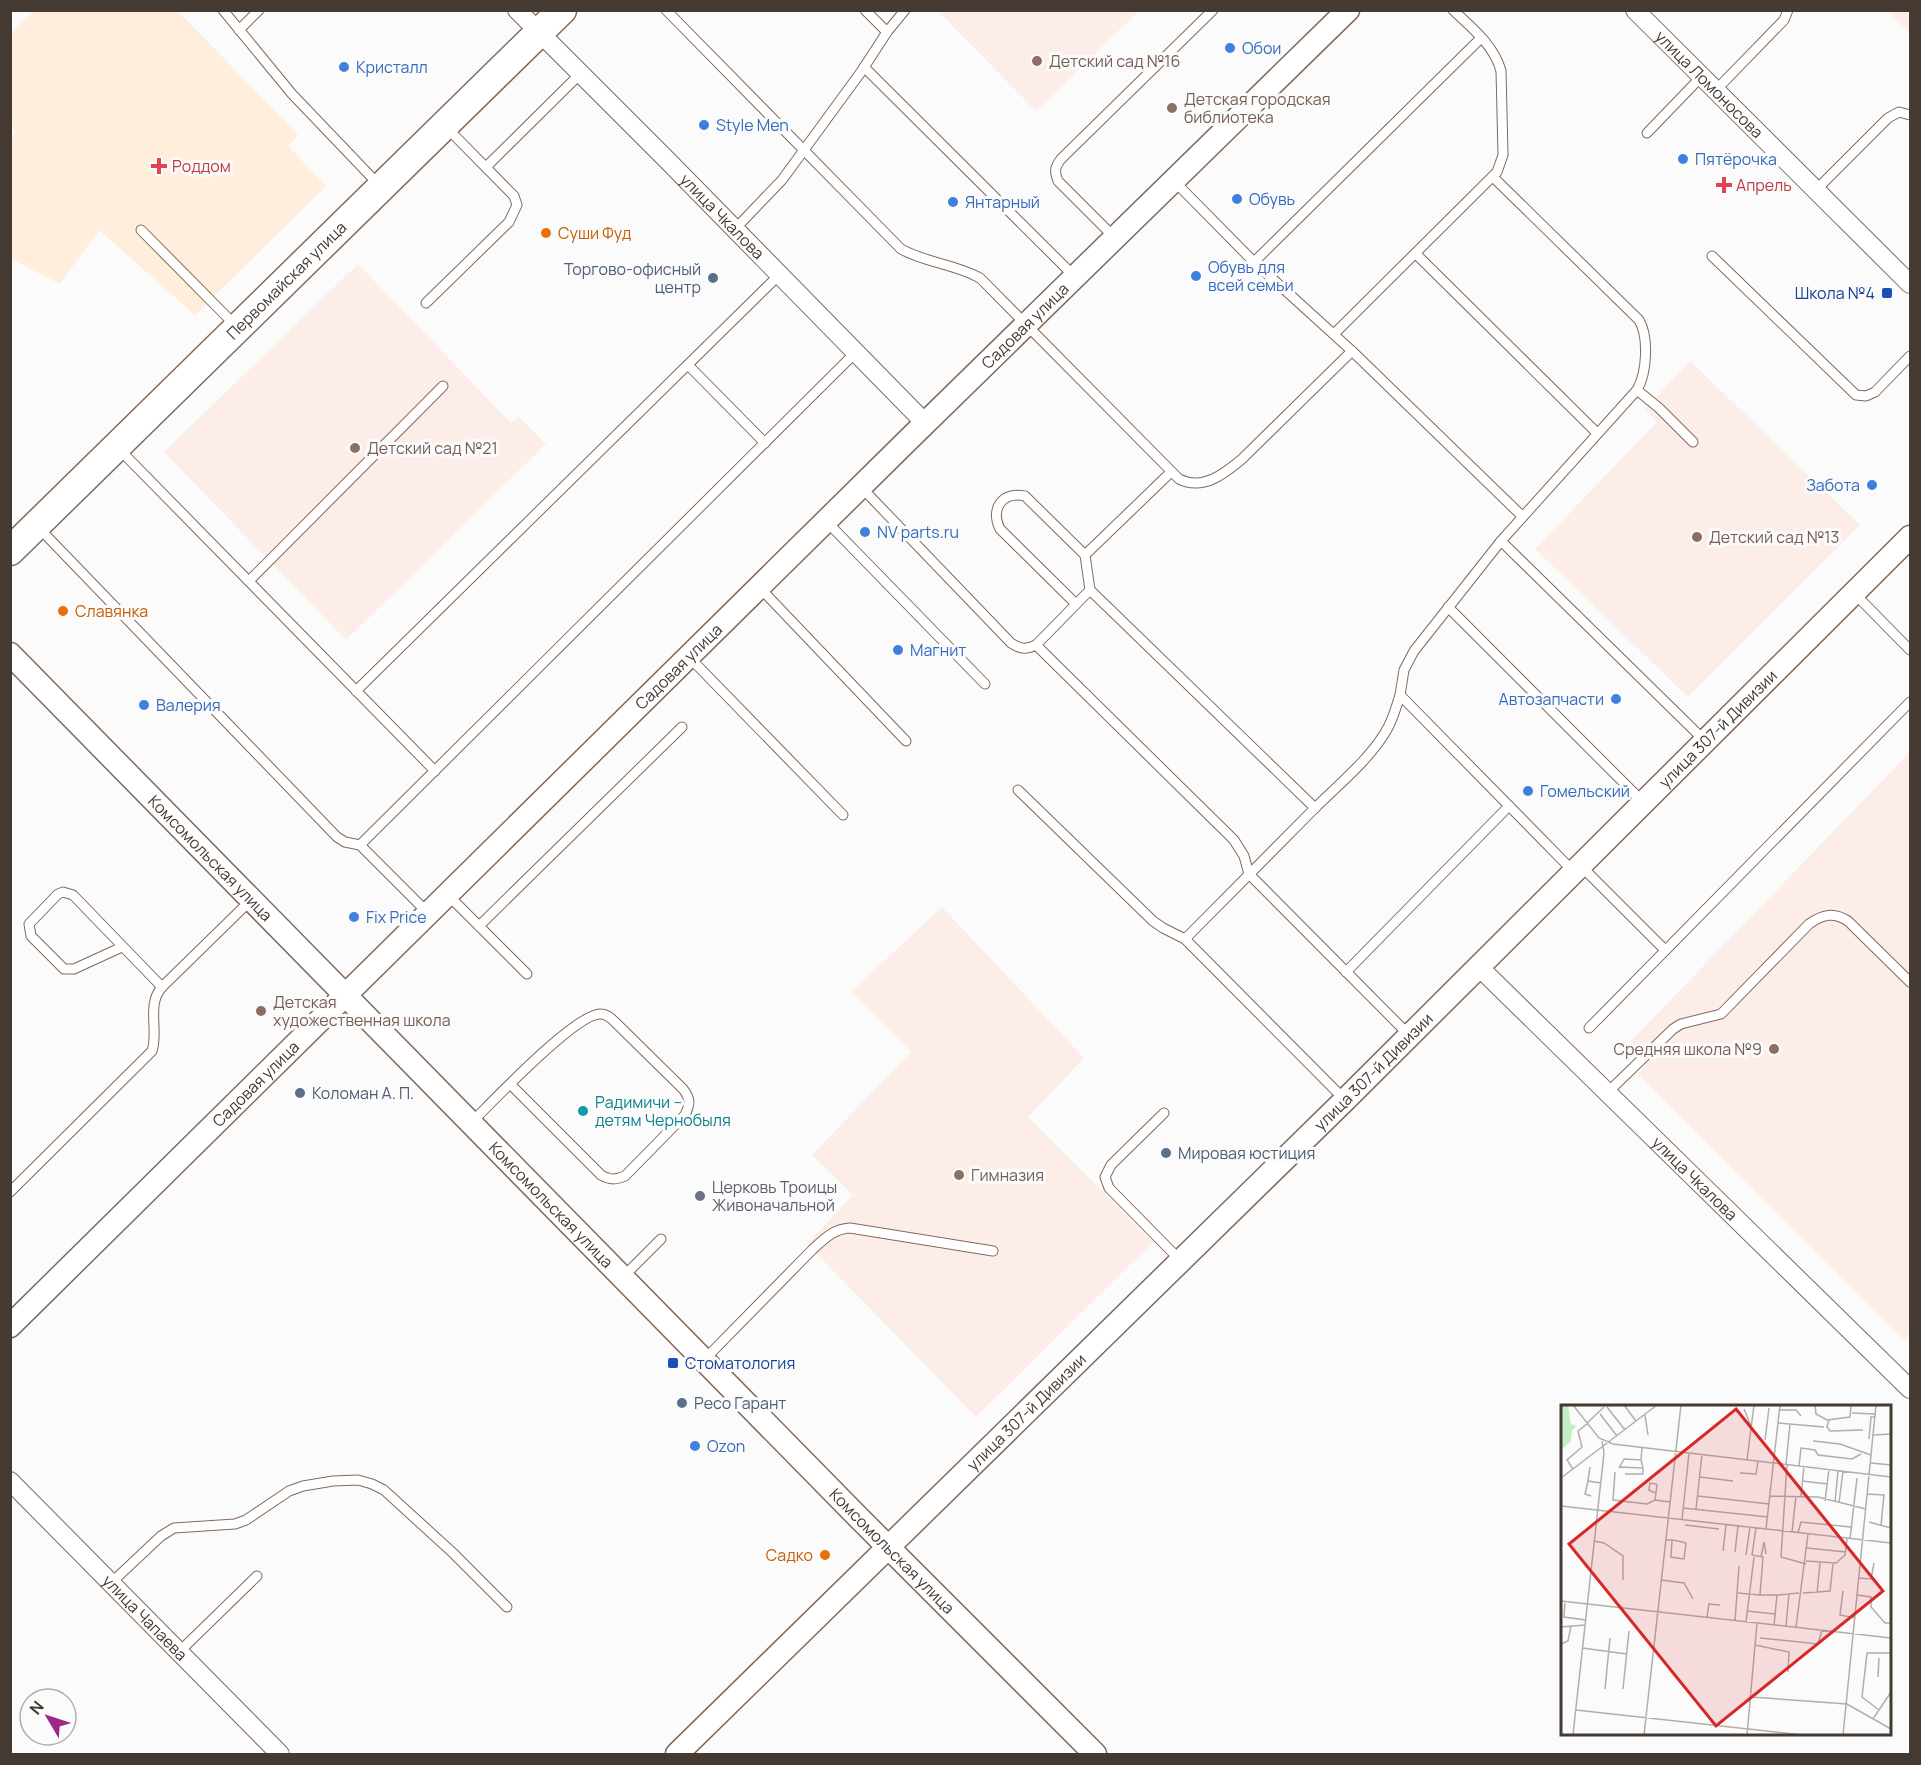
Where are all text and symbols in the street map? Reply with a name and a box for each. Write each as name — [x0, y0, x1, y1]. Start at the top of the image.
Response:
street label: улица Ломоносова — [1651, 25, 1768, 143]
place label: Обои — [1242, 37, 1281, 59]
marker: Обои — [1223, 41, 1237, 55]
place label: Детский сад №16 — [1049, 50, 1181, 72]
marker: Детский сад №16 — [1030, 54, 1044, 68]
place label: Кристалл — [356, 56, 428, 78]
marker: Кристалл — [337, 60, 351, 74]
place label: Детская городская библиотека — [1184, 88, 1330, 128]
marker: Детская городская библиотека — [1165, 101, 1179, 115]
place label: Style Men — [716, 114, 789, 136]
marker: Style Men — [697, 118, 711, 132]
place label: Пятёрочка — [1695, 148, 1777, 170]
marker: Пятёрочка — [1676, 152, 1690, 166]
place label: Роддом — [172, 155, 231, 177]
marker: Роддом — [150, 157, 168, 175]
street label: улица Чкалова — [675, 169, 769, 264]
place label: Апрель — [1736, 174, 1792, 196]
marker: Апрель — [1717, 178, 1731, 192]
place label: Обувь — [1249, 188, 1295, 210]
place label: Янтарный — [965, 191, 1040, 213]
marker: Обувь — [1230, 192, 1244, 206]
marker: Янтарный — [946, 195, 960, 209]
street label: Первомайская улица — [222, 216, 351, 344]
place label: Суши Фуд — [558, 222, 632, 244]
marker: Суши Фуд — [539, 226, 553, 240]
place label: Обувь для всей семьи — [1208, 256, 1294, 296]
place label: Торгово-офисный центр — [564, 258, 701, 298]
marker: Обувь для всей семьи — [1189, 269, 1203, 283]
marker: Торгово-офисный центр — [706, 271, 720, 285]
street label: Садовая улица — [976, 278, 1073, 373]
place label: Школа №4 — [1795, 282, 1875, 304]
marker: Школа №4 — [1880, 286, 1894, 300]
place label: Детский сад №21 — [367, 437, 498, 459]
marker: Детский сад №21 — [348, 441, 362, 455]
place label: Забота — [1806, 474, 1860, 496]
marker: Забота — [1865, 478, 1879, 492]
place label: NV parts.ru — [877, 521, 959, 543]
marker: NV parts.ru — [858, 525, 872, 539]
place label: Детский сад №13 — [1709, 526, 1839, 548]
marker: Детский сад №13 — [1690, 530, 1704, 544]
place label: Славянка — [75, 600, 148, 622]
marker: Славянка — [56, 604, 70, 618]
street label: Садовая улица — [630, 619, 727, 714]
place label: Магнит — [910, 639, 966, 661]
marker: Магнит — [891, 643, 905, 657]
street label: улица 307-й Дивизии — [1654, 665, 1782, 792]
place label: Автозапчасти — [1499, 688, 1604, 710]
marker: Автозапчасти — [1609, 692, 1623, 706]
place label: Валерия — [156, 694, 221, 716]
marker: Валерия — [137, 698, 151, 712]
place label: Гомельский — [1540, 780, 1630, 802]
marker: Гомельский — [1521, 784, 1535, 798]
street label: Комсомольская улица — [143, 790, 277, 926]
place label: Fix Price — [366, 906, 427, 928]
marker: Fix Price — [347, 910, 361, 924]
place label: Детская художественная школа — [273, 991, 451, 1031]
marker: Детская художественная школа — [254, 1004, 268, 1018]
street label: улица 307-й Дивизии — [1309, 1008, 1437, 1135]
street label: Садовая улица — [207, 1036, 304, 1132]
place label: Средняя школа №9 — [1614, 1038, 1762, 1060]
marker: Средняя школа №9 — [1767, 1042, 1781, 1056]
place label: Коломан А. П. — [312, 1082, 414, 1104]
marker: Коломан А. П. — [293, 1086, 307, 1100]
place label: Радимичи – детям Чернобыля — [595, 1091, 731, 1131]
marker: Радимичи – детям Чернобыля — [576, 1104, 590, 1118]
street label: улица Чкалова — [1647, 1131, 1742, 1225]
street label: Комсомольская улица — [484, 1137, 618, 1273]
place label: Мировая юстиция — [1178, 1142, 1315, 1164]
marker: Мировая юстиция — [1159, 1146, 1173, 1160]
place label: Гимназия — [971, 1164, 1044, 1186]
marker: Гимназия — [952, 1168, 966, 1182]
place label: Церковь Троицы Живоначальной — [712, 1176, 837, 1216]
marker: Церковь Троицы Живоначальной — [693, 1189, 707, 1203]
street label: улица 307-й Дивизии — [962, 1348, 1091, 1475]
place label: Стоматология — [685, 1352, 795, 1374]
marker: Стоматология — [666, 1356, 680, 1370]
place label: Ресо Гарант — [694, 1392, 786, 1414]
marker: Ресо Гарант — [675, 1396, 689, 1410]
inset map — [1561, 1405, 1891, 1735]
place label: Ozon — [707, 1435, 745, 1457]
marker: Ozon — [688, 1439, 702, 1453]
street label: Комсомольская улица — [825, 1483, 959, 1618]
place label: Садко — [766, 1544, 813, 1566]
marker: Садко — [818, 1548, 832, 1562]
street label: улица Чапаева — [98, 1570, 192, 1665]
north arrow — [18, 1687, 78, 1747]
text: N — [24, 1696, 49, 1719]

